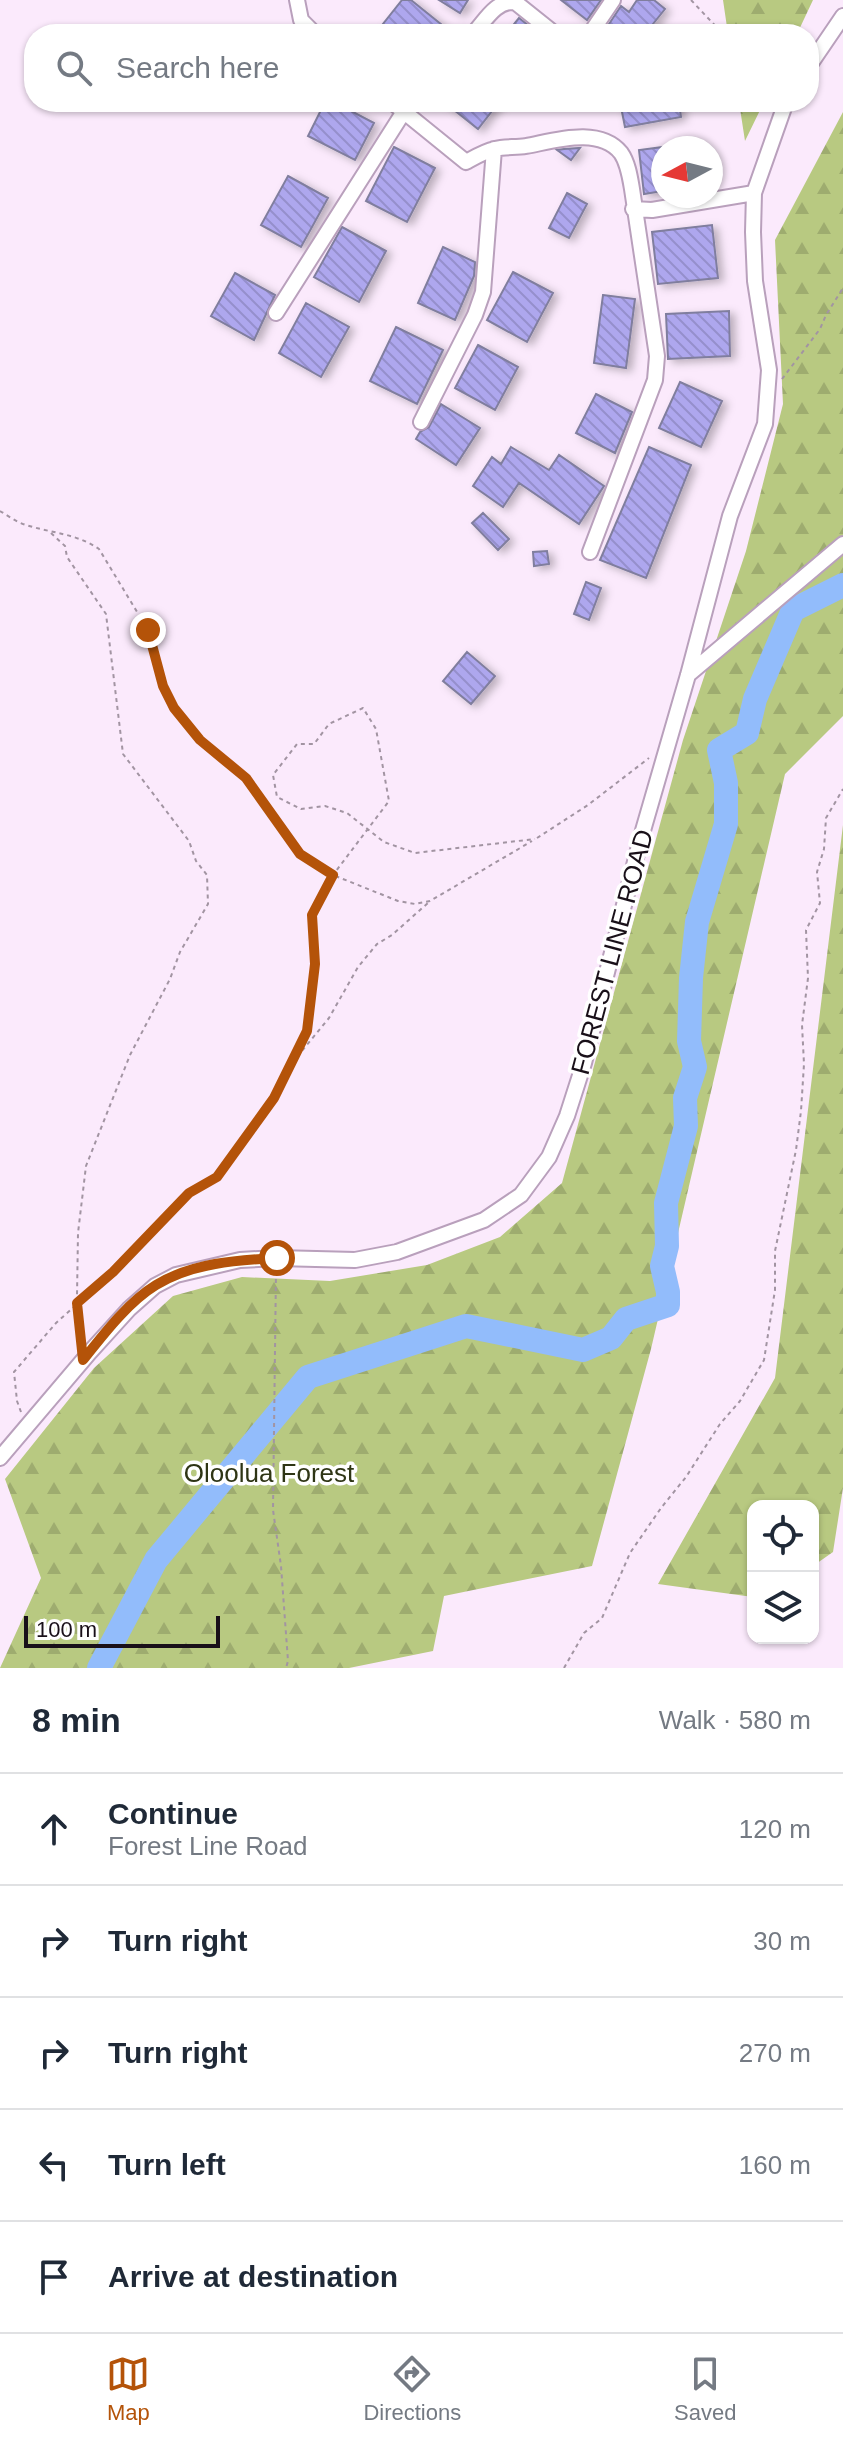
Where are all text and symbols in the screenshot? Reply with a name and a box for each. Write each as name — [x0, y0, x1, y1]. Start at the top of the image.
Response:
search box — [24, 24, 819, 112]
icon: search — [52, 46, 96, 90]
text: Search here — [116, 51, 279, 84]
north arrow — [651, 136, 723, 208]
route end — [130, 612, 166, 648]
street label: FOREST LINE ROAD — [565, 826, 659, 1078]
route start — [259, 1240, 295, 1276]
park label: Oloolua Forest — [184, 1458, 355, 1488]
map controls — [747, 1500, 819, 1644]
button: locate — [747, 1500, 819, 1572]
button: layers — [747, 1572, 819, 1644]
scale bar — [24, 1612, 220, 1648]
text: 100 m — [36, 1617, 97, 1642]
text: 8 min — [32, 1701, 121, 1739]
text: Walk · 580 m — [659, 1705, 811, 1735]
text: Continue — [108, 1797, 238, 1830]
icon: ahead — [32, 1807, 76, 1851]
text: 120 m — [739, 1814, 811, 1844]
text: Forest Line Road — [108, 1831, 307, 1861]
icon: right — [32, 1919, 76, 1963]
text: Turn right — [108, 1924, 247, 1957]
text: 30 m — [753, 1926, 811, 1956]
icon: right — [32, 2031, 76, 2075]
text: Turn right — [108, 2036, 247, 2069]
text: 270 m — [739, 2038, 811, 2068]
icon: left — [32, 2143, 76, 2187]
text: Turn left — [108, 2148, 226, 2181]
text: 160 m — [739, 2150, 811, 2180]
icon: arrive — [32, 2255, 76, 2299]
text: Arrive at destination — [108, 2260, 398, 2293]
tab: Map — [106, 2352, 150, 2426]
tab: Directions — [363, 2352, 461, 2426]
tab: Saved — [674, 2352, 737, 2426]

